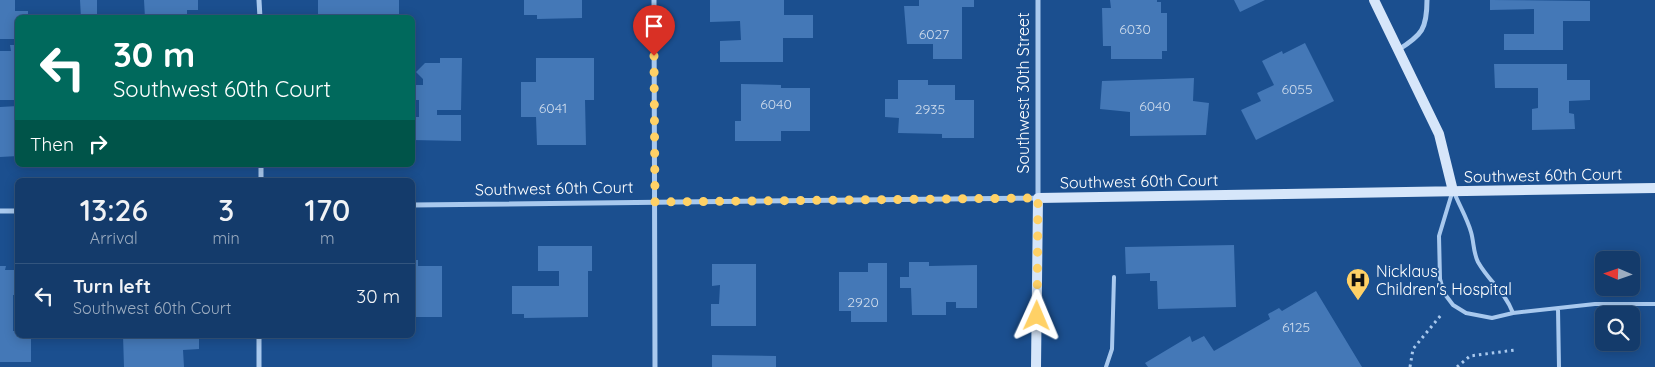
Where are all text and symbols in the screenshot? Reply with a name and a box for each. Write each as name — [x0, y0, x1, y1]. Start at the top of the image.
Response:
pin — [633, 5, 675, 56]
icon: arrive — [640, 12, 668, 40]
street label: Southwest 30th Street — [1013, 12, 1033, 174]
house number: 6030 — [1119, 20, 1151, 38]
house number: 6027 — [919, 25, 949, 43]
text: 30 m — [113, 32, 195, 76]
icon: left — [30, 35, 95, 100]
text: Southwest 60th Court — [113, 75, 331, 103]
house number: 6055 — [1281, 80, 1313, 98]
house number: 6040 — [760, 95, 792, 113]
house number: 6040 — [1139, 97, 1171, 115]
house number: 6041 — [539, 99, 567, 117]
house number: 2935 — [915, 100, 945, 118]
icon: right — [84, 130, 112, 158]
text: Then — [30, 132, 74, 156]
street label: Southwest 60th Court — [1464, 164, 1622, 186]
street label: Southwest 60th Court — [1060, 170, 1218, 192]
street label: Southwest 60th Court — [475, 177, 633, 199]
text: 13:26 — [80, 191, 148, 229]
text: 3 — [218, 191, 234, 229]
text: 170 — [304, 191, 350, 229]
text: Arrival — [90, 228, 138, 248]
text: min — [213, 228, 240, 248]
text: m — [320, 228, 335, 248]
north arrow — [1595, 251, 1640, 296]
map controls — [1595, 251, 1640, 351]
place label: Nicklaus Children's Hospital — [1376, 261, 1512, 299]
hospital icon: Nicklaus Children's Hospital — [1345, 267, 1371, 301]
text: Turn left — [73, 274, 151, 298]
icon: left — [30, 282, 58, 310]
text: 30 m — [356, 284, 400, 308]
position arrow — [1010, 289, 1062, 341]
house number: 2920 — [847, 293, 879, 311]
text: Southwest 60th Court — [73, 298, 231, 318]
button: search — [1595, 306, 1640, 351]
house number: 6125 — [1282, 318, 1310, 336]

